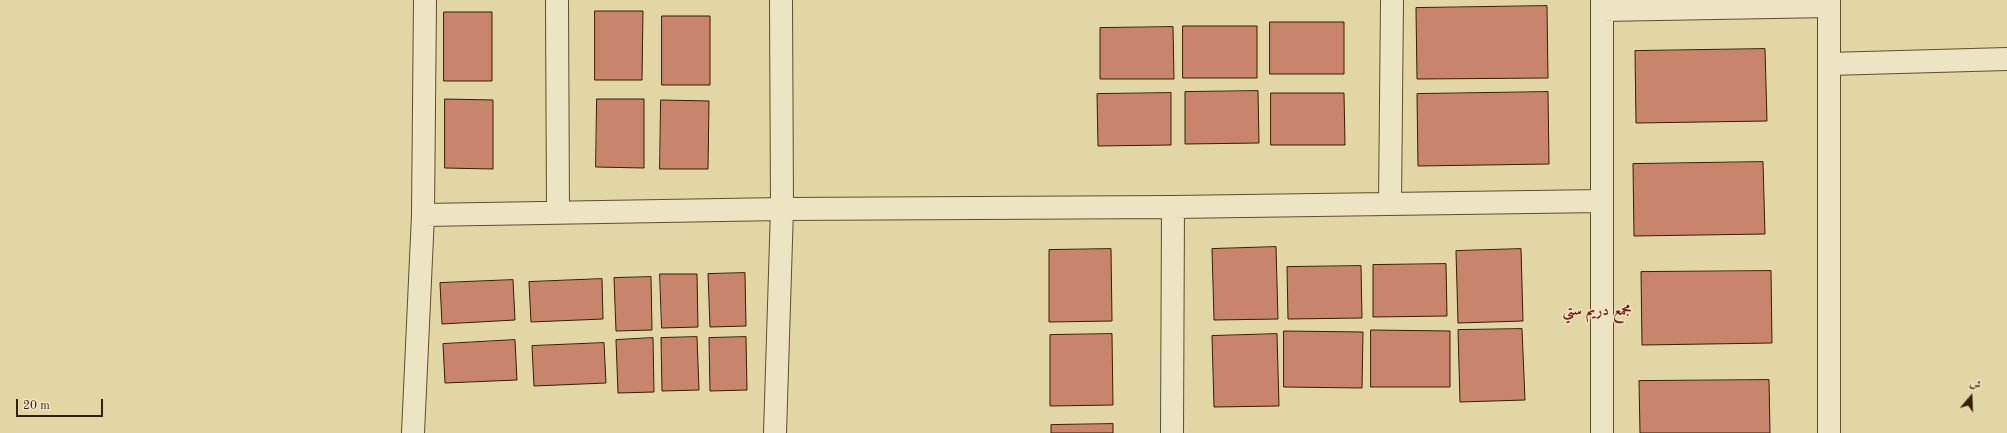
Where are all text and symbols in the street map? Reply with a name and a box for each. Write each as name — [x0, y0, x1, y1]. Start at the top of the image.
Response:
district label: مجمع دريم ستي — [1562, 302, 1632, 320]
north arrow — [1951, 377, 1991, 417]
text: ش — [1968, 378, 1982, 392]
scale bar — [18, 391, 105, 417]
text: 20 m — [23, 400, 50, 412]

